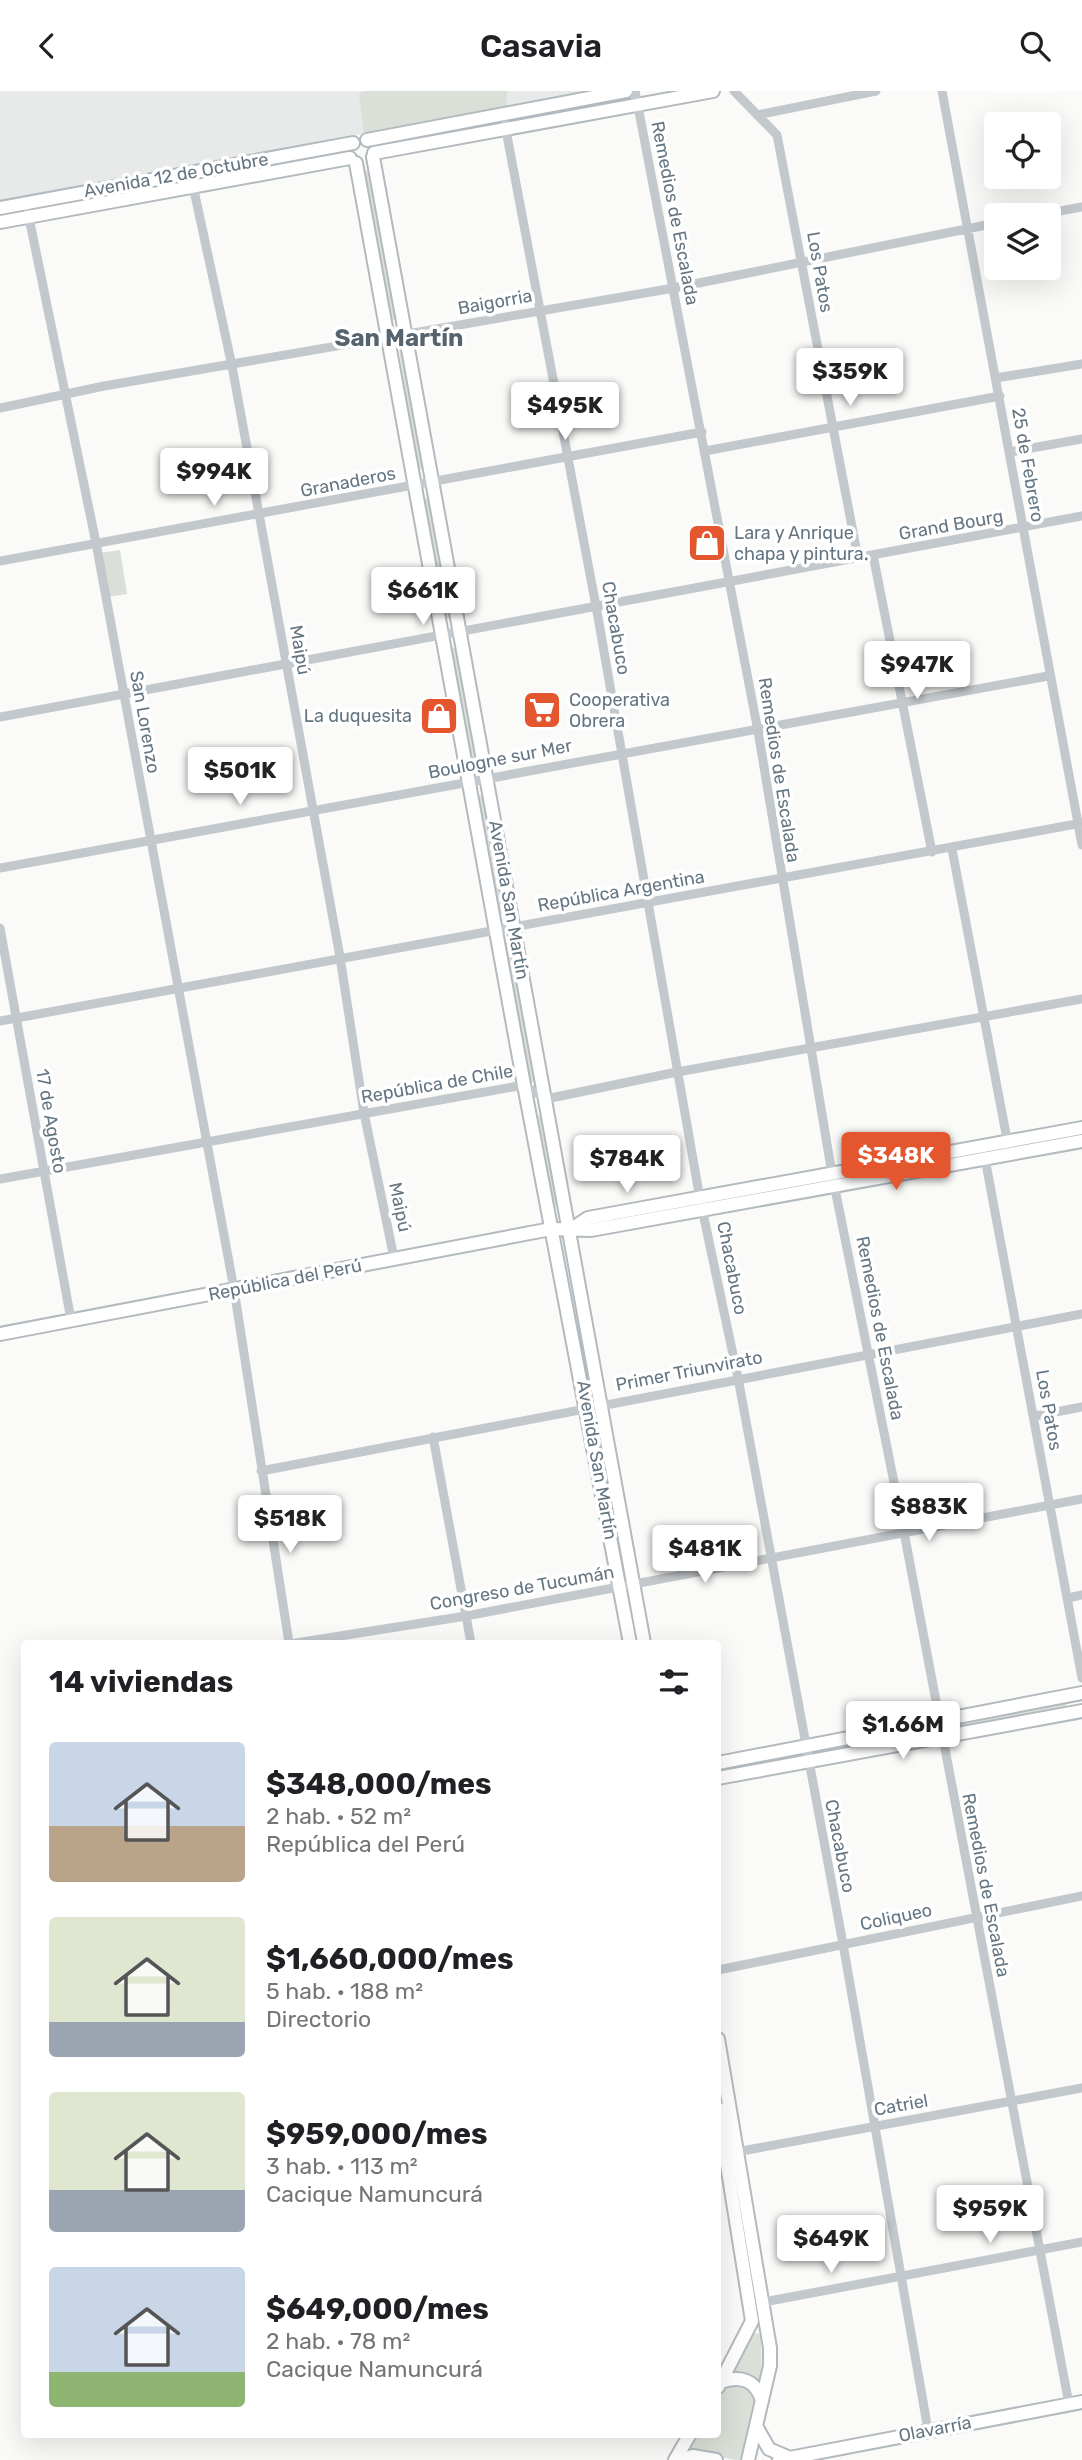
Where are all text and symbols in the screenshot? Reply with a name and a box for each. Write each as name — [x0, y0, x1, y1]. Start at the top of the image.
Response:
icon: back — [28, 27, 66, 65]
text: Casavia — [480, 27, 602, 65]
icon: search — [1016, 27, 1054, 65]
map controls — [984, 112, 1061, 280]
button: locate — [984, 112, 1061, 189]
street label: Remedios de Escalada — [646, 119, 704, 307]
street label: Avenida 12 de Octubre — [82, 148, 270, 202]
button: layers — [984, 203, 1061, 280]
street label: Los Patos — [802, 230, 838, 314]
street label: Baigorria — [456, 285, 534, 319]
district label: San Martín — [334, 324, 464, 352]
pin: $359K — [801, 349, 899, 408]
text: $359K — [812, 357, 888, 385]
pin: $495K — [516, 383, 614, 442]
text: $495K — [527, 391, 603, 419]
street label: 25 de Febrero — [1007, 406, 1049, 524]
pin: $994K — [165, 449, 263, 508]
text: $994K — [176, 457, 252, 485]
street label: Granaderos — [298, 462, 398, 502]
street label: Grand Bourg — [897, 505, 1005, 545]
shop icon: Lara y Anrique chapa y pintura. — [686, 522, 728, 564]
place label: Lara y Anrique chapa y pintura. — [734, 522, 868, 565]
pin: $661K — [374, 567, 472, 627]
text: $661K — [387, 576, 459, 604]
street label: Chacabuco — [597, 580, 635, 676]
street label: Maipú — [285, 623, 315, 677]
pin: $947K — [868, 641, 966, 701]
text: $947K — [880, 650, 954, 678]
street label: San Lorenzo — [125, 669, 165, 775]
street label: Remedios de Escalada — [754, 676, 804, 864]
supermarket icon: Cooperativa Obrera — [521, 689, 563, 731]
place label: Cooperativa Obrera — [569, 689, 670, 732]
shop icon: La duquesita — [418, 695, 460, 737]
place label: La duquesita — [304, 705, 412, 727]
street label: Boulogne sur Mer — [426, 734, 574, 784]
pin: $501K — [191, 747, 289, 807]
text: $501K — [204, 756, 276, 784]
street label: Avenida San Martín — [484, 819, 534, 981]
street label: República Argentina — [536, 865, 706, 917]
street label: República de Chile — [359, 1060, 515, 1108]
street label: 17 de Agosto — [31, 1067, 71, 1175]
pin: $348K — [847, 1133, 945, 1192]
pin: $784K — [578, 1135, 676, 1195]
text: $348K — [857, 1141, 935, 1169]
text: $784K — [589, 1144, 665, 1172]
street label: Maipú — [384, 1180, 416, 1234]
street label: Chacabuco — [712, 1219, 752, 1317]
street label: Remedios de Escalada — [851, 1234, 909, 1422]
street label: República del Perú — [206, 1254, 364, 1306]
street label: Primer Triunvirato — [614, 1346, 764, 1396]
street label: Los Patos — [1031, 1368, 1067, 1452]
street label: Avenida San Martín — [572, 1379, 622, 1541]
pin: $883K — [880, 1483, 978, 1543]
text: $883K — [891, 1492, 967, 1520]
pin: $518K — [241, 1495, 339, 1555]
text: $518K — [254, 1504, 326, 1532]
pin: $481K — [656, 1525, 754, 1585]
text: $481K — [668, 1534, 742, 1562]
street label: Congreso de Tucumán — [428, 1561, 616, 1615]
icon: filters — [655, 1663, 693, 1701]
text: 14 viviendas — [49, 1664, 233, 1700]
pin: $1.66M — [846, 1701, 960, 1761]
text: $1.66M — [862, 1710, 944, 1738]
text: $348,000/mes — [266, 1766, 492, 1802]
icon: home — [105, 1770, 189, 1854]
street label: Remedios de Escalada — [957, 1791, 1015, 1979]
street label: Chacabuco — [820, 1797, 860, 1895]
text: 2 hab. · 52 m² — [266, 1802, 411, 1830]
text: República del Perú — [266, 1830, 465, 1858]
street label: Coliqueo — [858, 1899, 934, 1935]
text: $1,660,000/mes — [266, 1941, 514, 1977]
icon: home — [105, 1945, 189, 2029]
text: 5 hab. · 188 m² — [266, 1977, 423, 2005]
text: Directorio — [266, 2005, 371, 2033]
street label: Catriel — [872, 2089, 930, 2121]
text: $959,000/mes — [266, 2116, 488, 2152]
icon: home — [105, 2120, 189, 2204]
text: 3 hab. · 113 m² — [266, 2152, 418, 2180]
text: Cacique Namuncurá — [266, 2180, 483, 2208]
pin: $959K — [941, 2185, 1039, 2245]
text: $959K — [953, 2194, 1027, 2222]
pin: $649K — [782, 2215, 880, 2275]
text: $649K — [793, 2224, 869, 2252]
text: $649,000/mes — [266, 2291, 489, 2327]
icon: home — [105, 2295, 189, 2379]
text: 2 hab. · 78 m² — [266, 2327, 410, 2355]
text: Cacique Namuncurá — [266, 2355, 483, 2383]
street label: Olavarría — [897, 2411, 973, 2447]

